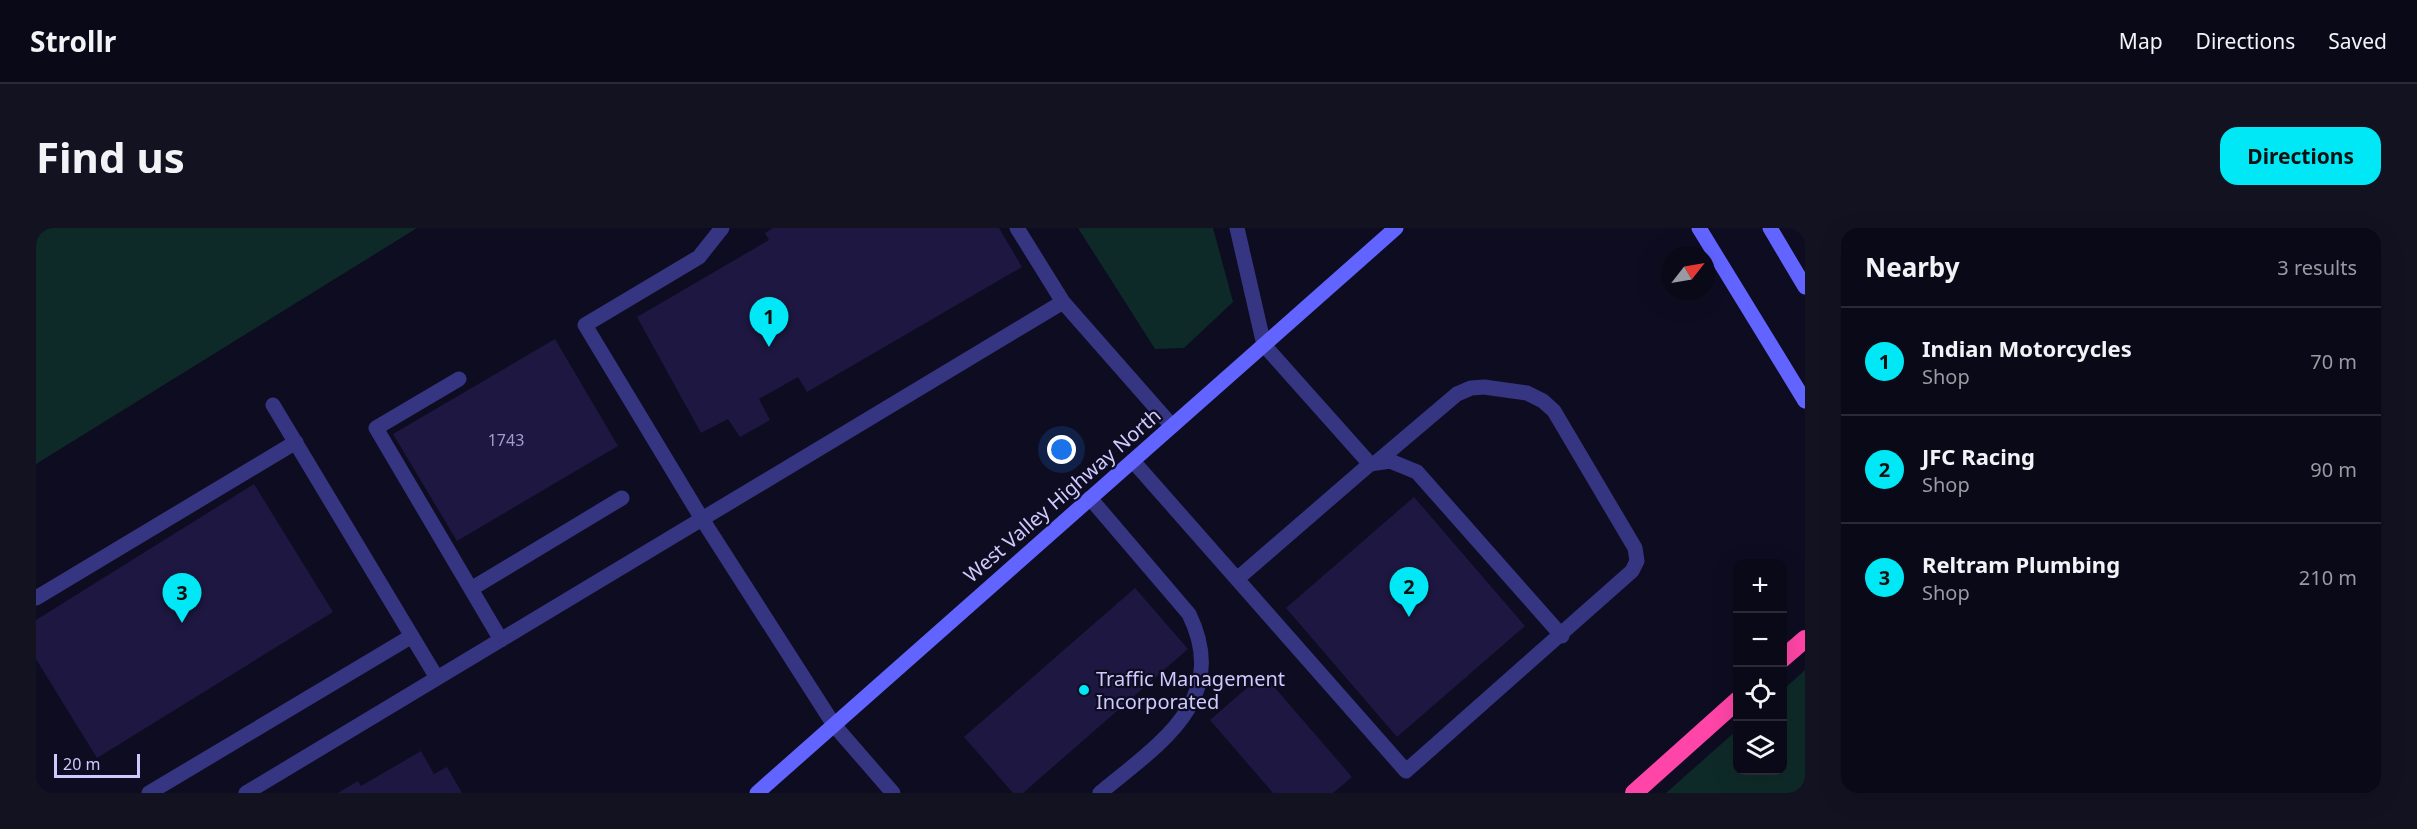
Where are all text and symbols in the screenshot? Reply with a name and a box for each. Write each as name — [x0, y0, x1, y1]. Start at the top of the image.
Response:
text: Strollr — [30, 22, 116, 60]
text: Map — [2119, 27, 2163, 55]
text: Directions — [2196, 27, 2295, 55]
text: Saved — [2328, 27, 2387, 55]
button: Directions — [2220, 127, 2381, 185]
text: Find us — [36, 128, 185, 185]
north arrow — [1661, 246, 1715, 300]
text: Nearby — [1865, 249, 1960, 285]
text: 3 results — [2277, 254, 2357, 281]
pin: 1 — [750, 298, 788, 347]
text: Indian Motorcycles — [1922, 333, 2132, 363]
text: 1 — [1879, 348, 1890, 375]
text: 70 m — [2310, 348, 2357, 375]
text: Shop — [1922, 363, 1970, 390]
street label: West Valley Highway North — [958, 402, 1166, 588]
house number: 1743 — [488, 429, 524, 451]
your location — [1047, 435, 1076, 464]
text: JFC Racing — [1922, 441, 2035, 471]
text: 2 — [1879, 456, 1890, 483]
text: 90 m — [2310, 456, 2357, 483]
text: Shop — [1922, 471, 1970, 498]
text: Reltram Plumbing — [1922, 549, 2120, 579]
map controls — [1733, 559, 1787, 775]
button: + — [1733, 559, 1787, 613]
text: 3 — [1879, 564, 1890, 591]
text: 210 m — [2299, 564, 2357, 591]
pin: 2 — [1390, 568, 1428, 617]
pin: 3 — [162, 574, 202, 623]
text: Shop — [1922, 579, 1970, 606]
button: − — [1733, 613, 1787, 667]
place label: Traffic Management Incorporated — [1096, 665, 1285, 715]
button: locate — [1733, 667, 1787, 721]
marker: Traffic Management Incorporated — [1077, 683, 1091, 697]
button: layers — [1733, 721, 1787, 775]
scale bar — [54, 751, 140, 778]
text: 20 m — [63, 753, 100, 775]

